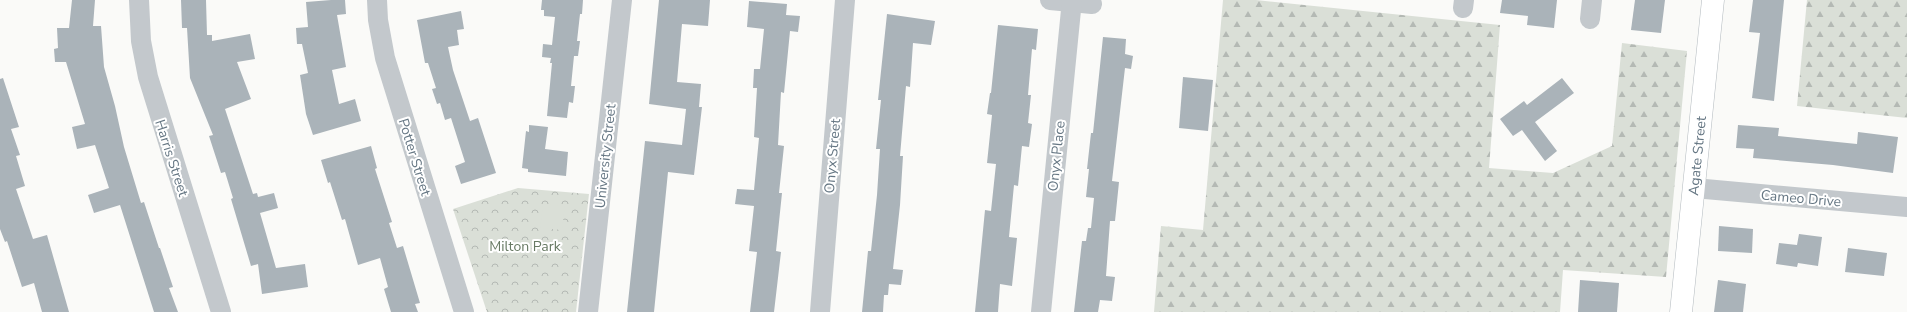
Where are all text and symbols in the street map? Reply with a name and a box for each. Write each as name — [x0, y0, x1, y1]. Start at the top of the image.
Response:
street label: University Street — [591, 103, 620, 209]
street label: Agate Street — [1684, 115, 1711, 197]
street label: Potter Street — [394, 116, 435, 198]
street label: Harris Street — [150, 117, 193, 199]
street label: Onyx Street — [820, 118, 845, 194]
street label: Onyx Place — [1043, 120, 1070, 192]
street label: Cameo Drive — [1760, 186, 1842, 211]
park label: Milton Park — [489, 237, 562, 256]

